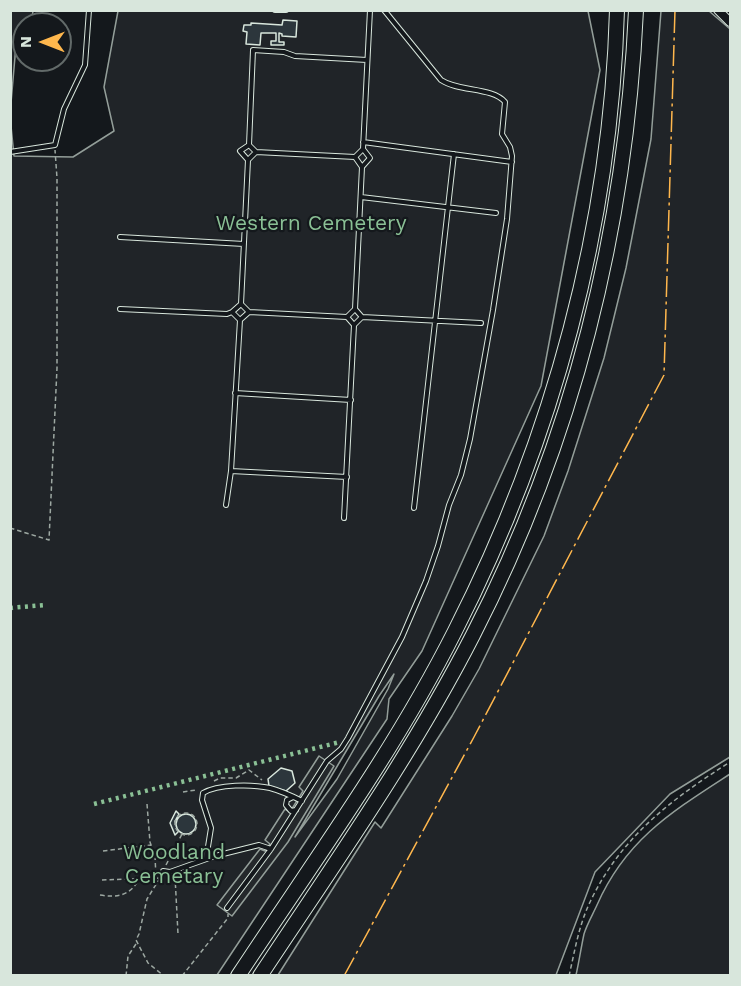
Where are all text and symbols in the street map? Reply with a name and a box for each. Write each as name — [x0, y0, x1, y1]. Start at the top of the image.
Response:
north arrow — [12, 12, 72, 72]
text: N — [16, 36, 35, 48]
park label: Western Cemetery — [216, 211, 406, 237]
park label: Woodland Cemetary — [123, 840, 225, 890]

